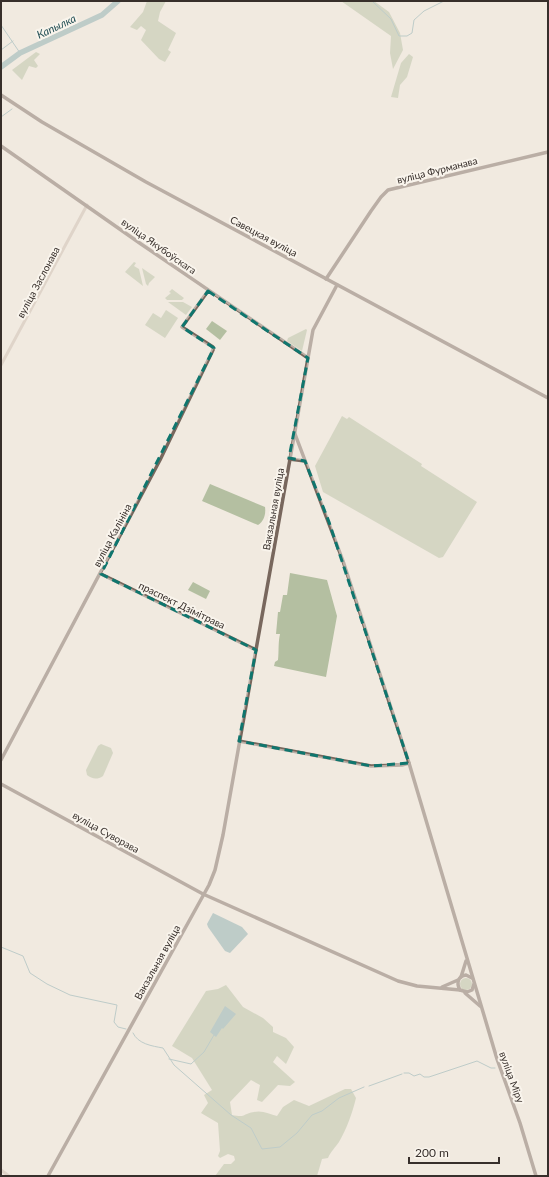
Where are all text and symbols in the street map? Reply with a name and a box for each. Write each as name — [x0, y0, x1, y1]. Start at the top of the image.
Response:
water label: Капылка — [34, 11, 78, 41]
street label: вуліца Фурманава — [396, 154, 478, 186]
street label: Савецкая вуліца — [228, 213, 300, 259]
street label: вуліца Якубоўскага — [119, 216, 199, 276]
street label: вуліца Заслонава — [14, 244, 62, 320]
street label: Вакзальная вуліца — [260, 467, 286, 551]
street label: вуліца Калініна — [90, 501, 134, 569]
street label: праспект Дзімітрава — [137, 579, 227, 631]
street label: вуліца Суворава — [71, 809, 141, 855]
street label: Вакзальная вуліца — [132, 923, 183, 1001]
street label: вуліца Міру — [497, 1050, 527, 1105]
scale bar — [409, 1139, 499, 1165]
text: 200 m — [415, 1145, 449, 1160]

